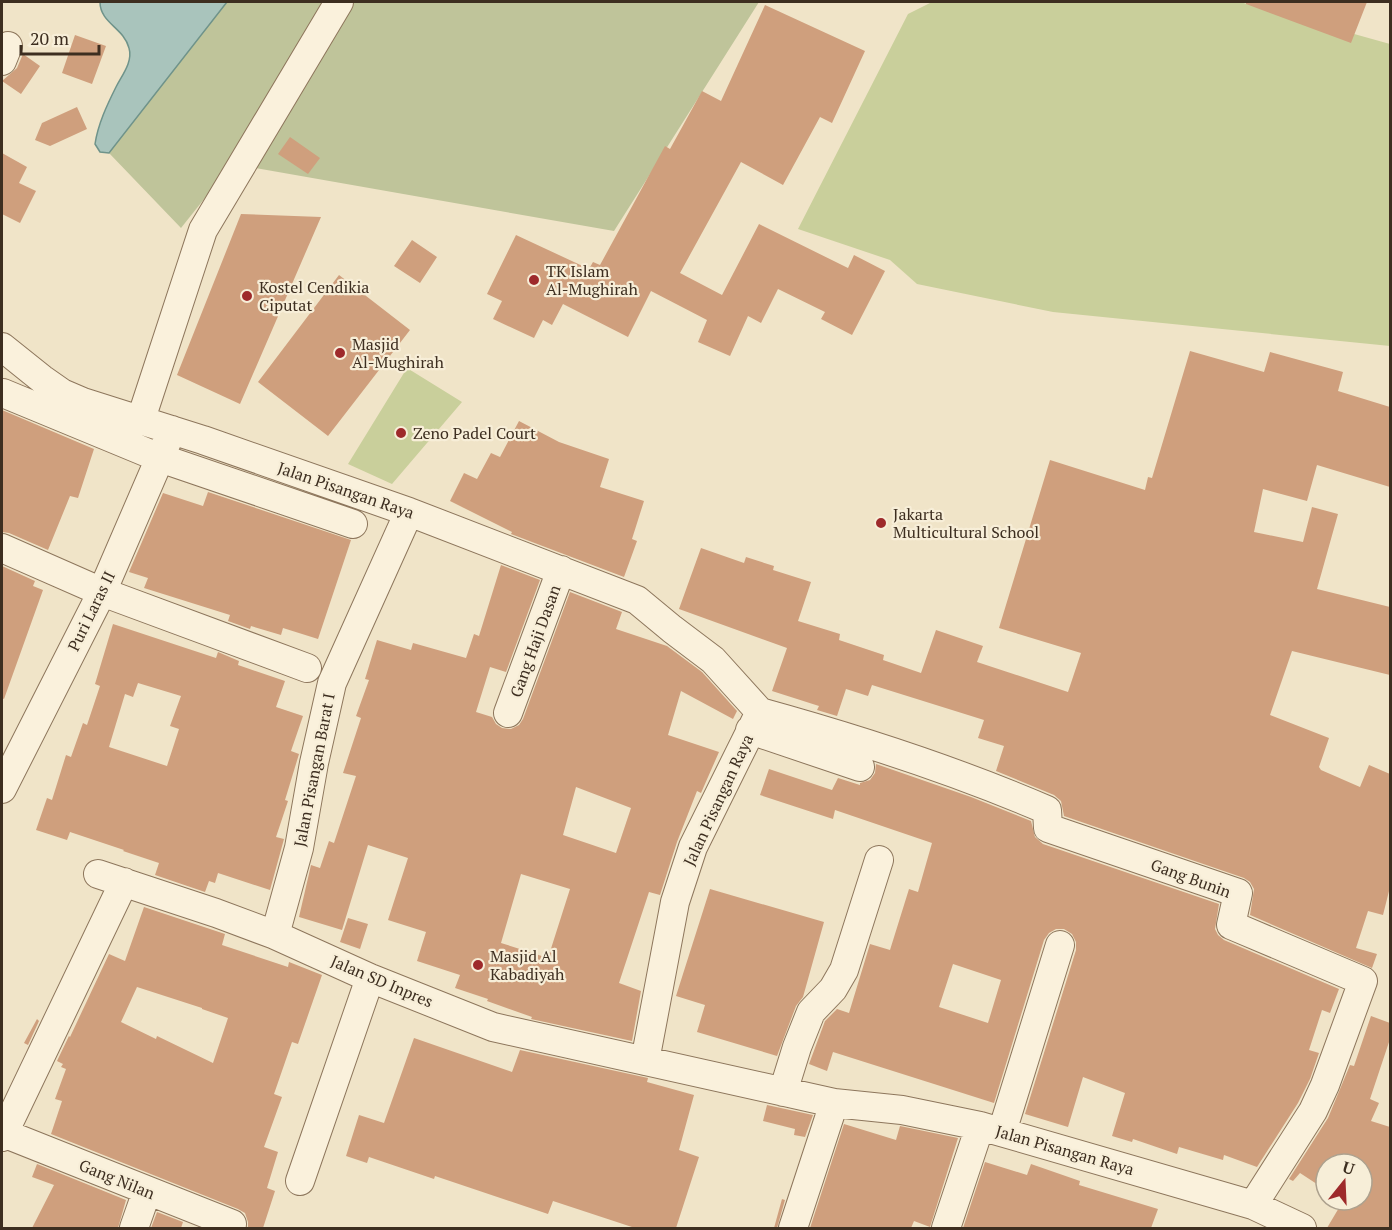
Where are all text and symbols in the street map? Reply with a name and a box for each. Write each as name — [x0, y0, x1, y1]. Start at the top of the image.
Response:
scale bar — [21, 18, 99, 56]
text: 20 m — [30, 26, 70, 50]
place label: TK Islam Al-Mughirah — [546, 260, 638, 300]
marker: TK Islam Al-Mughirah — [527, 273, 541, 287]
place label: Kostel Cendikia Ciputat — [259, 276, 369, 316]
marker: Kostel Cendikia Ciputat — [240, 289, 254, 303]
place label: Masjid Al-Mughirah — [352, 333, 444, 373]
marker: Masjid Al-Mughirah — [333, 346, 347, 360]
place label: Zeno Padel Court — [413, 422, 536, 444]
marker: Zeno Padel Court — [394, 426, 408, 440]
street label: Jalan Pisangan Raya — [275, 456, 417, 524]
place label: Jakarta Multicultural School — [893, 503, 1039, 543]
marker: Jakarta Multicultural School — [874, 516, 888, 530]
street label: Puri Laras II — [62, 567, 120, 655]
street label: Gang Haji Dasan — [505, 581, 566, 700]
street label: Jalan Pisangan Barat I — [288, 691, 340, 849]
street label: Jalan Pisangan Raya — [678, 731, 758, 869]
street label: Gang Bunin — [1148, 853, 1235, 903]
place label: Masjid Al Kabadiyah — [490, 945, 565, 985]
street label: Jalan SD Inpres — [328, 950, 436, 1012]
marker: Masjid Al Kabadiyah — [471, 958, 485, 972]
street label: Jalan Pisangan Raya — [993, 1120, 1137, 1180]
north arrow — [1314, 1152, 1374, 1212]
street label: Gang Nilan — [76, 1154, 159, 1204]
text: U — [1340, 1156, 1358, 1180]

